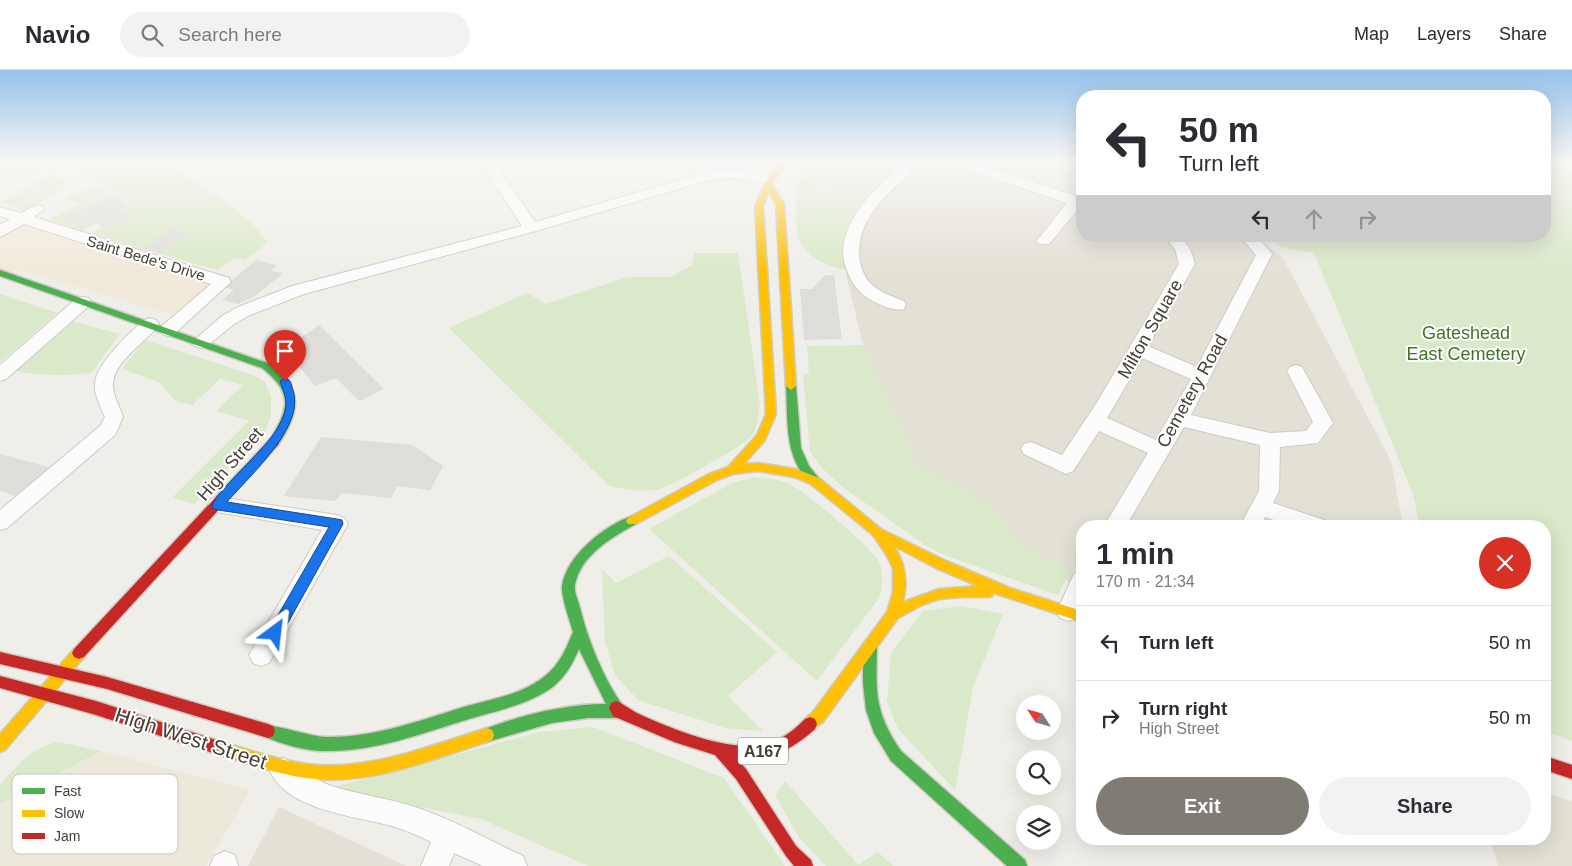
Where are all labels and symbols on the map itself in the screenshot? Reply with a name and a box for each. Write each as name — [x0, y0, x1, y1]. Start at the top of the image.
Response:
street label: Saint Bede's Drive — [85, 232, 207, 284]
street label: Milton Square — [1114, 276, 1186, 382]
park label: Gateshead East Cemetery — [1406, 323, 1526, 364]
pin — [264, 330, 306, 381]
street label: Cemetery Road — [1153, 331, 1231, 451]
street label: High Street — [193, 423, 267, 505]
position arrow — [248, 606, 300, 658]
north arrow — [1016, 695, 1061, 740]
street label: High West Street — [112, 703, 270, 773]
road number: A167 — [738, 738, 788, 764]
legend — [12, 774, 178, 854]
text: Fast — [54, 783, 81, 799]
text: Slow — [54, 805, 85, 821]
text: Jam — [54, 828, 80, 844]

